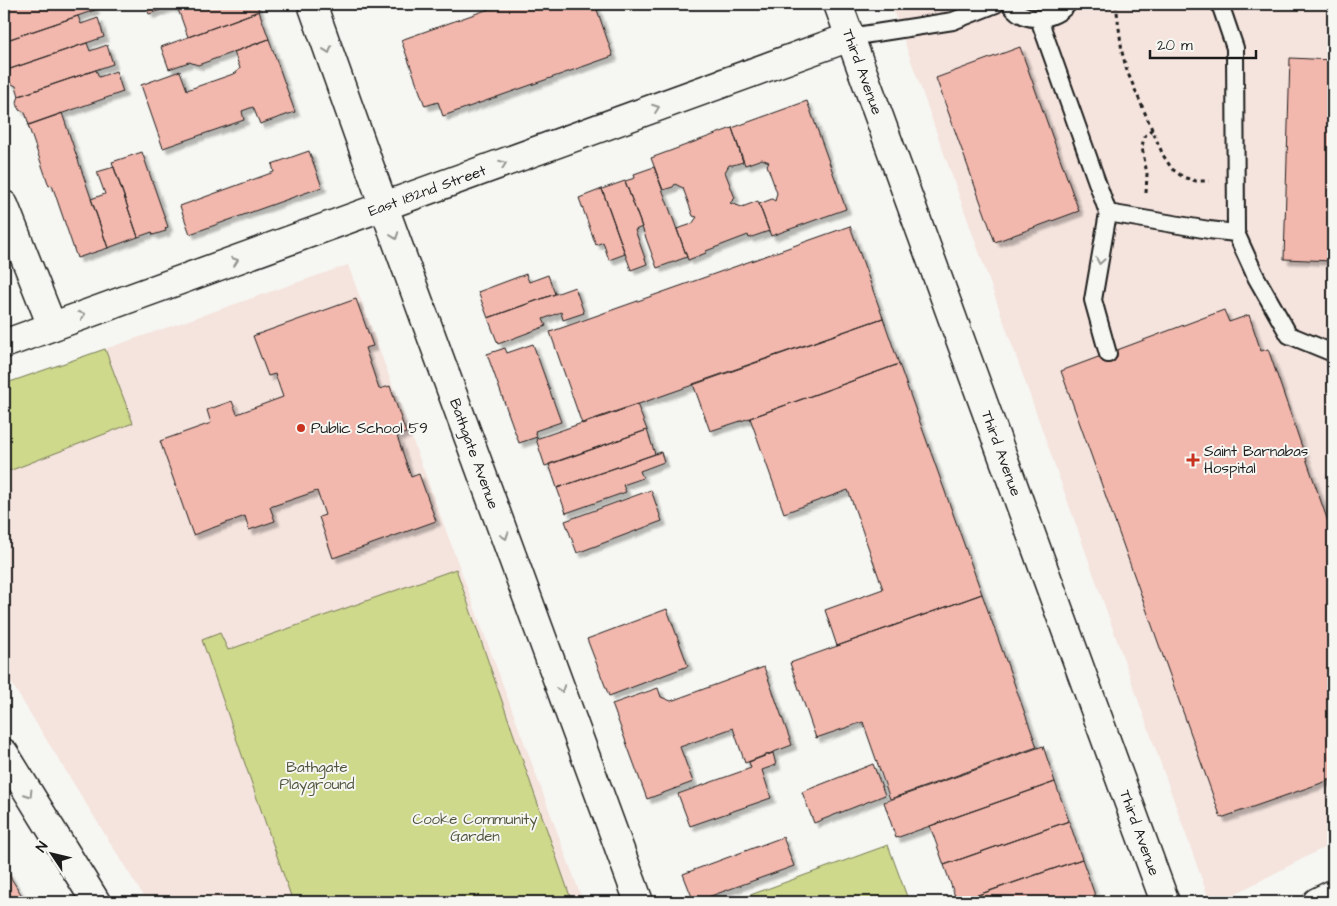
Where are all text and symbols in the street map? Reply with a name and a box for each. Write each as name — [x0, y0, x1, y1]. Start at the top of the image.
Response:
street label: Third Avenue — [837, 26, 888, 117]
scale bar — [1150, 28, 1256, 60]
text: 20 m — [1157, 35, 1193, 56]
one-way arrow — [322, 45, 332, 53]
one-way arrow — [651, 104, 660, 114]
street label: East 182nd Street — [365, 159, 489, 222]
one-way arrow — [499, 160, 507, 170]
one-way arrow — [389, 231, 399, 239]
one-way arrow — [231, 256, 239, 266]
one-way arrow — [1095, 256, 1105, 265]
one-way arrow — [78, 311, 86, 321]
street label: Bathgate Avenue — [445, 395, 504, 512]
street label: Third Avenue — [976, 407, 1027, 499]
place label: Public School 59 — [311, 418, 428, 439]
marker: Public School 59 — [295, 422, 307, 434]
place label: Saint Barnabas Hospital — [1204, 441, 1309, 479]
marker: Saint Barnabas Hospital — [1186, 453, 1200, 467]
one-way arrow — [499, 531, 509, 540]
one-way arrow — [555, 684, 565, 692]
park label: Bathgate Playground — [279, 757, 355, 796]
street label: Third Avenue — [1115, 787, 1165, 879]
one-way arrow — [23, 789, 33, 798]
park label: Cooke Community Garden — [413, 809, 537, 847]
north arrow — [28, 828, 78, 878]
text: N — [31, 838, 53, 856]

